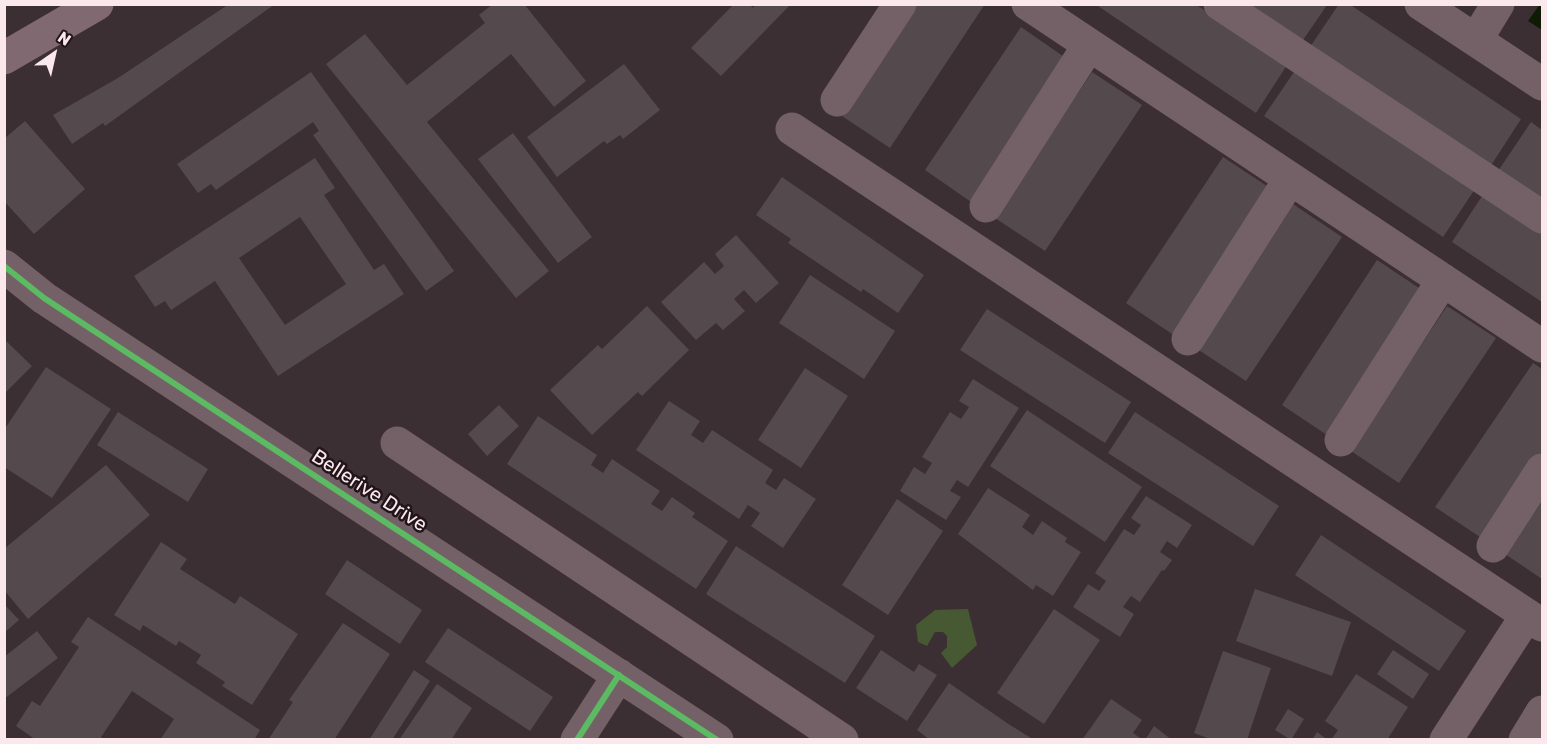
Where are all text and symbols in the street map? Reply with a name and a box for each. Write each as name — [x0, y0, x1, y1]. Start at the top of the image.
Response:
north arrow — [24, 24, 84, 84]
text: N — [54, 28, 74, 50]
street label: Bellerive Drive — [307, 445, 431, 537]

